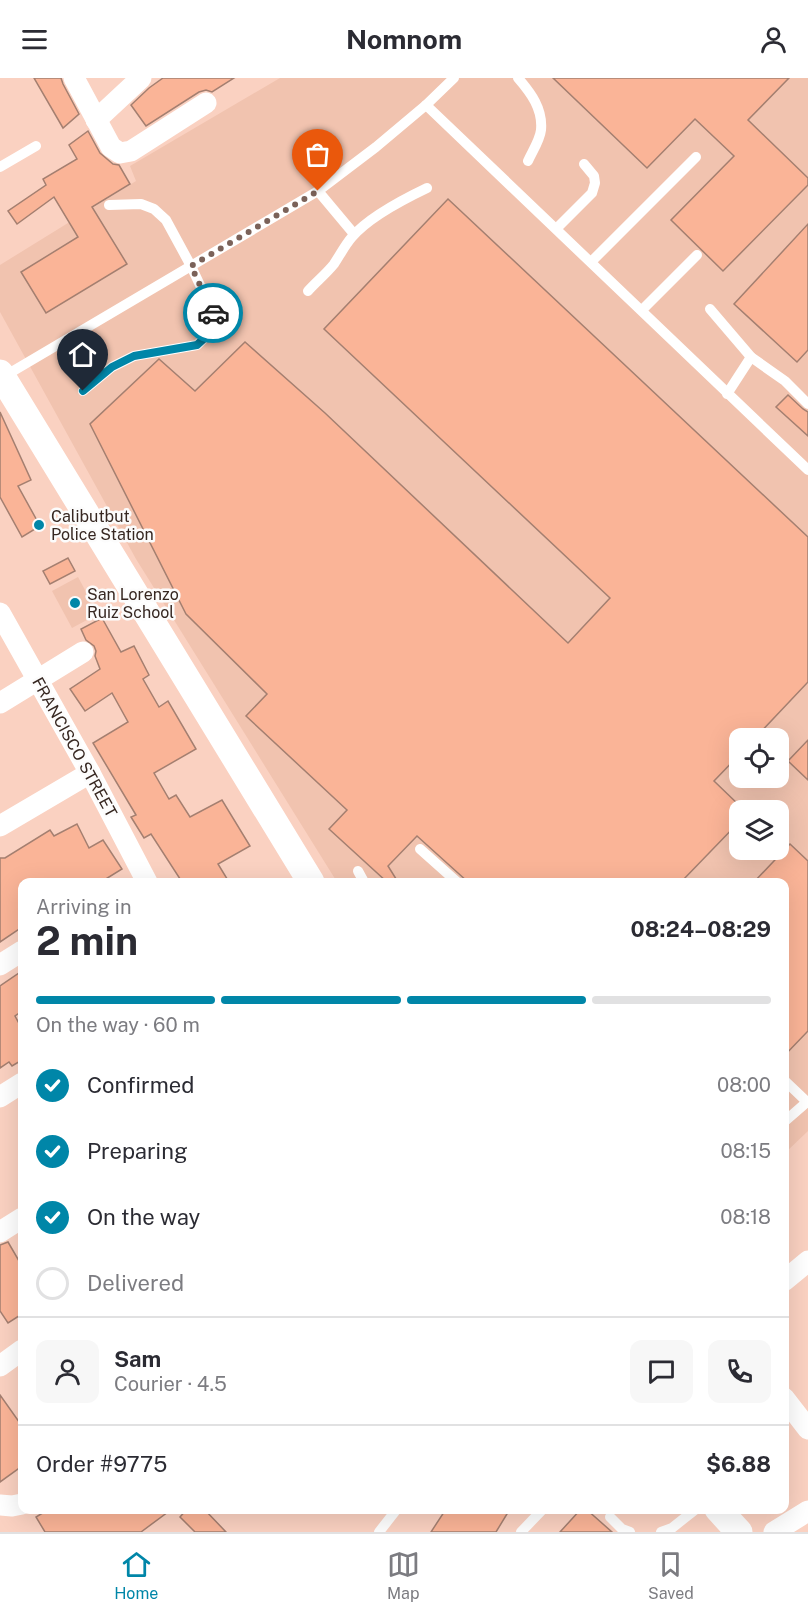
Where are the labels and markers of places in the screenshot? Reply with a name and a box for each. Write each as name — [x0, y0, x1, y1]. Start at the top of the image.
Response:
pin — [292, 129, 343, 191]
pin — [57, 329, 108, 391]
place label: Calibutbut Police Station — [51, 507, 154, 544]
marker: Calibutbut Police Station — [32, 518, 46, 532]
place label: San Lorenzo Ruiz School — [87, 585, 179, 622]
marker: San Lorenzo Ruiz School — [68, 596, 82, 610]

